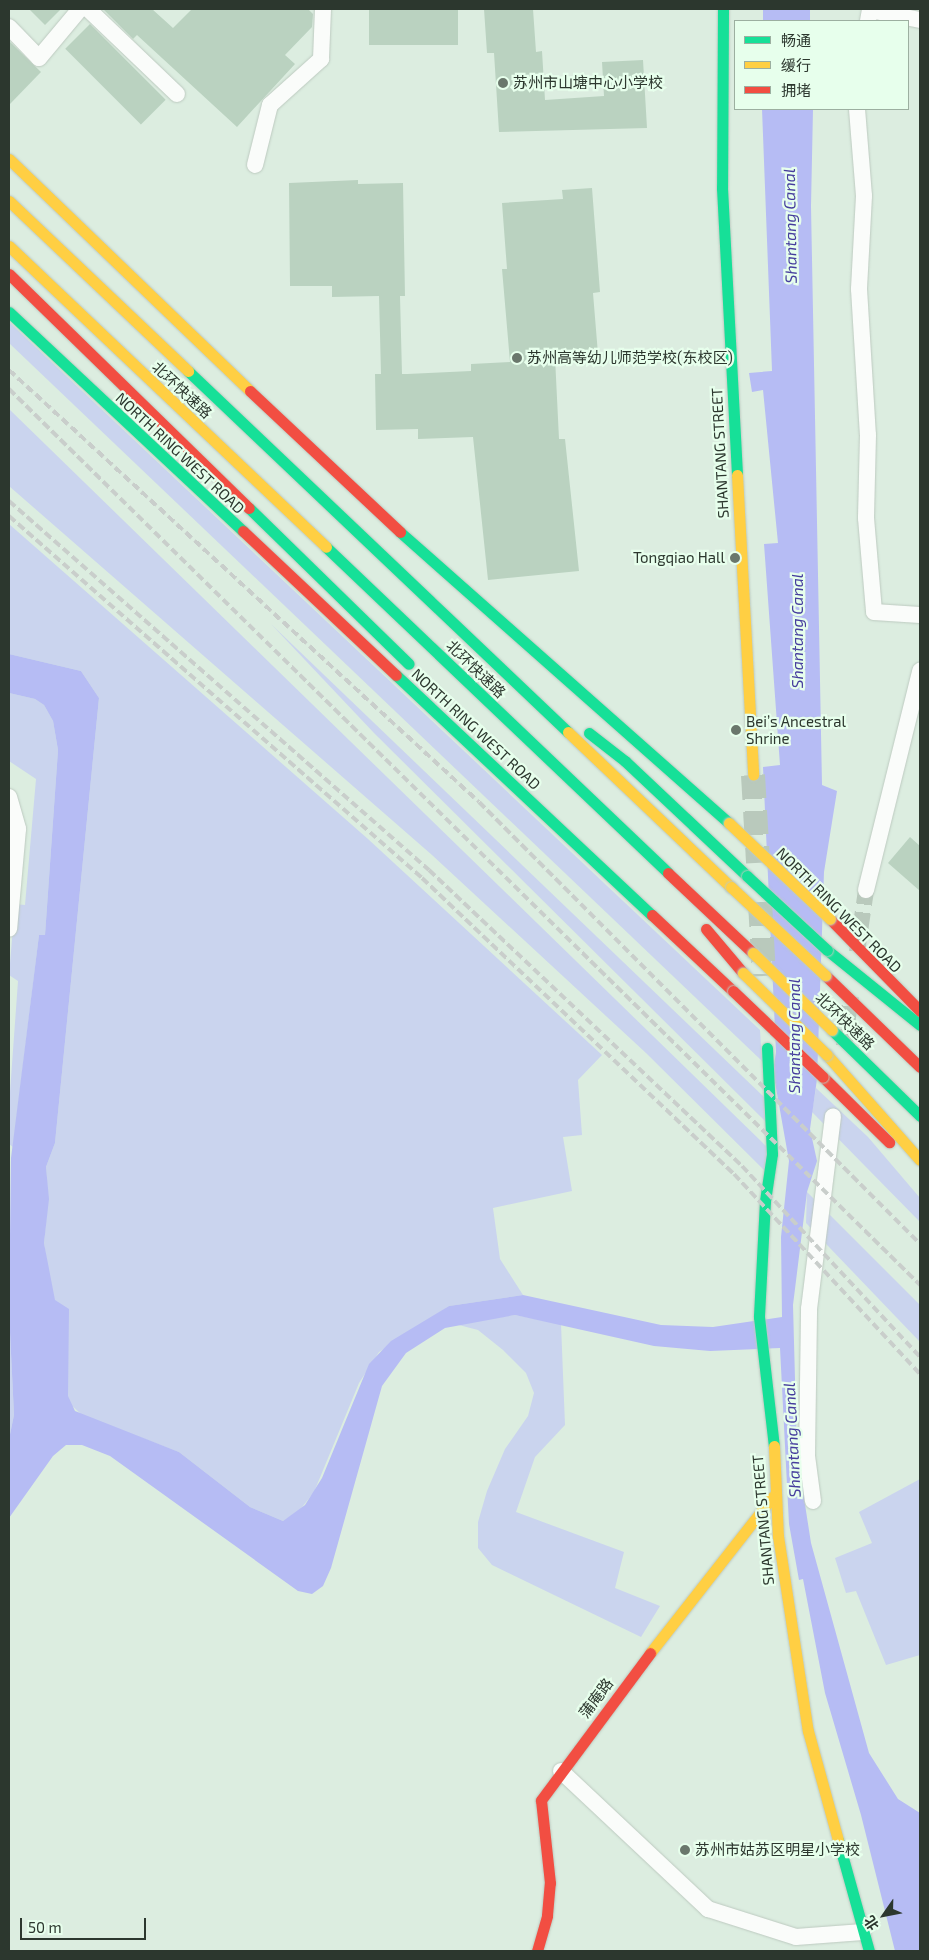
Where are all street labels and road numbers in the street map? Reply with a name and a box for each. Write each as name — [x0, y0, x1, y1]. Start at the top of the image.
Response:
street label: 北环快速路 — [148, 358, 216, 422]
street label: SHANTANG STREET — [708, 387, 732, 519]
street label: NORTH RING WEST ROAD — [112, 388, 248, 518]
street label: 北环快速路 — [443, 636, 509, 702]
street label: NORTH RING WEST ROAD — [408, 664, 544, 794]
street label: NORTH RING WEST ROAD — [773, 844, 905, 976]
street label: 北环快速路 — [812, 988, 878, 1054]
street label: SHANTANG STREET — [748, 1454, 778, 1586]
street label: 蒲庵路 — [575, 1675, 617, 1721]

